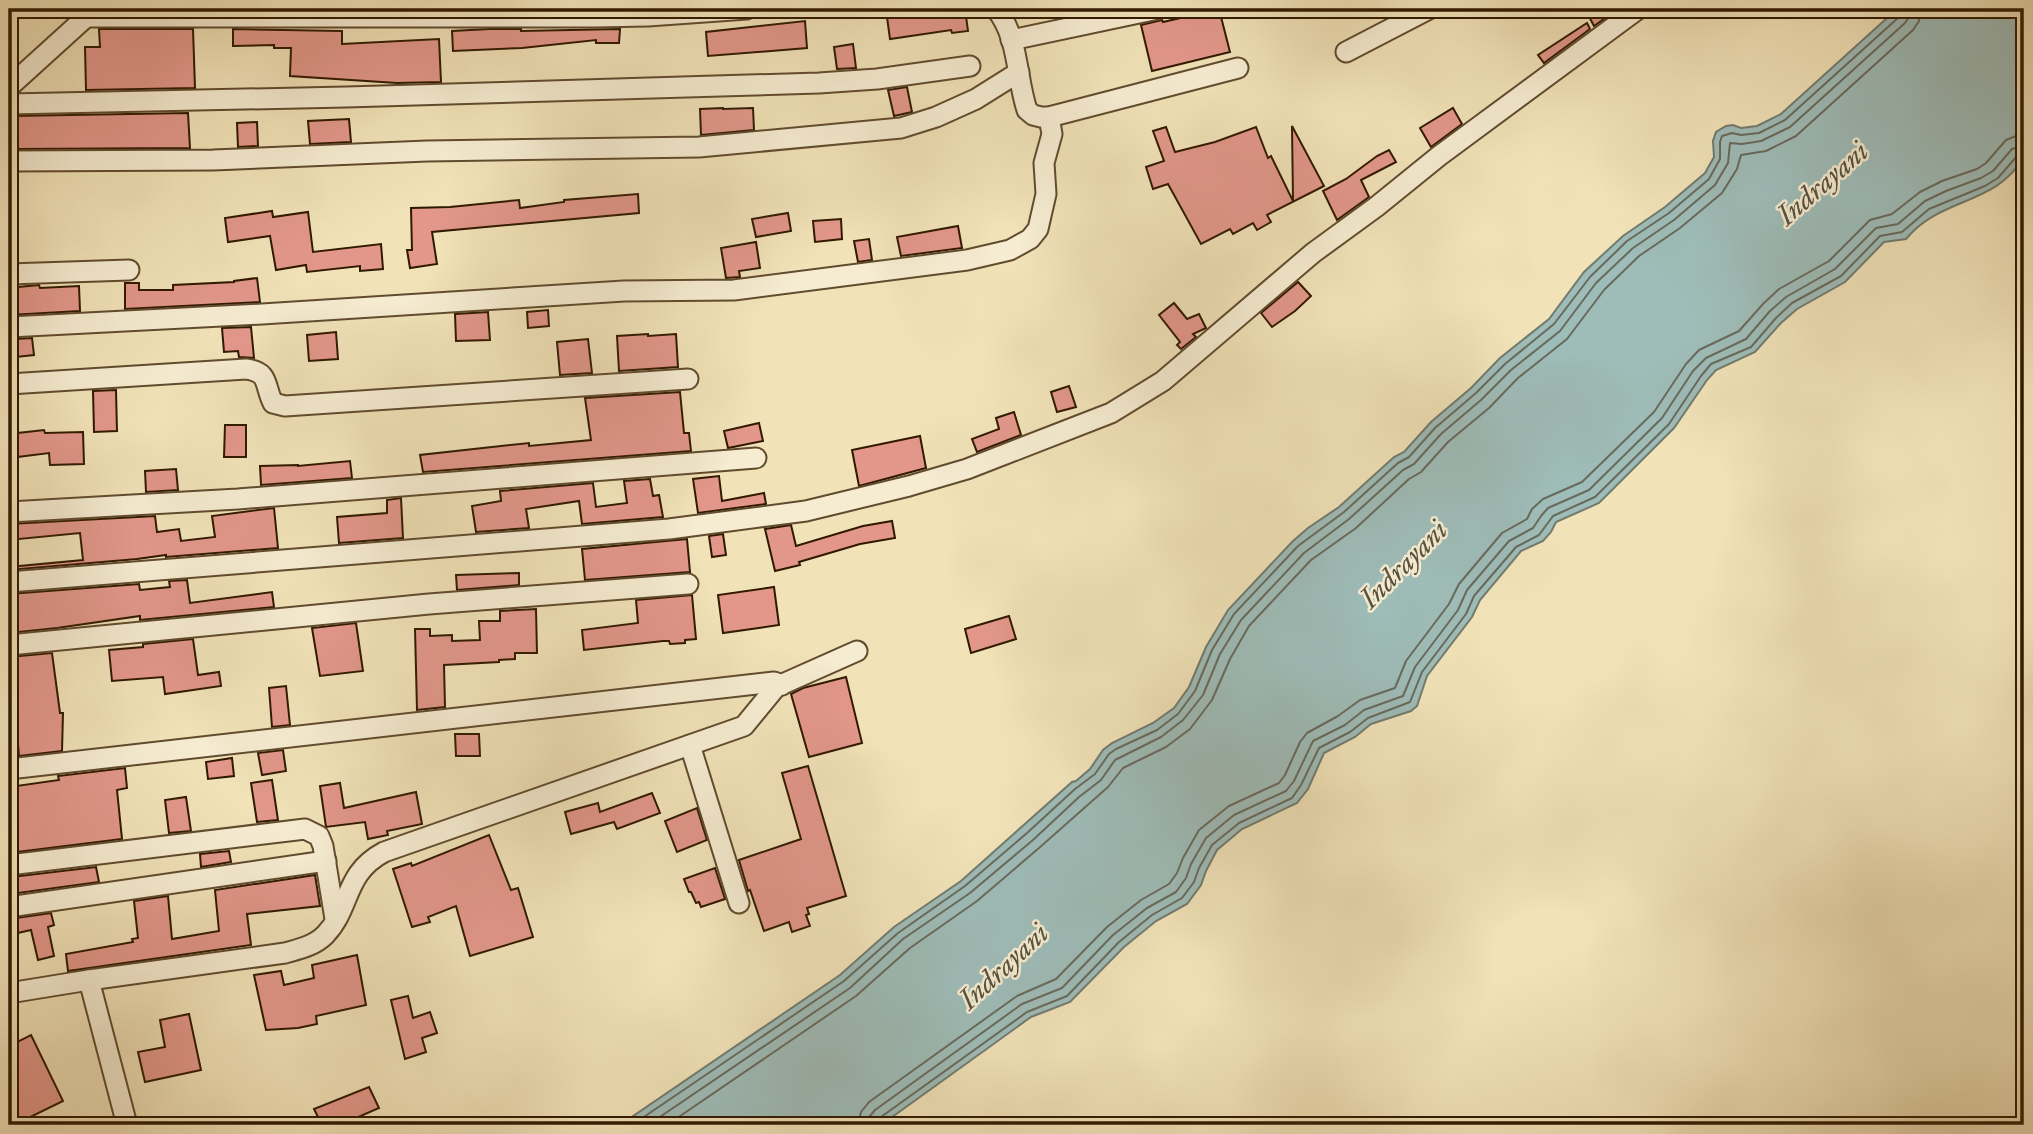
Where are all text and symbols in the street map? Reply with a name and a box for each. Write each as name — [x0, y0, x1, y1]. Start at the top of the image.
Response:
water label: Indrayani — [1768, 134, 1875, 233]
water label: Indrayani — [1351, 513, 1455, 616]
water label: Indrayani — [950, 916, 1056, 1018]

